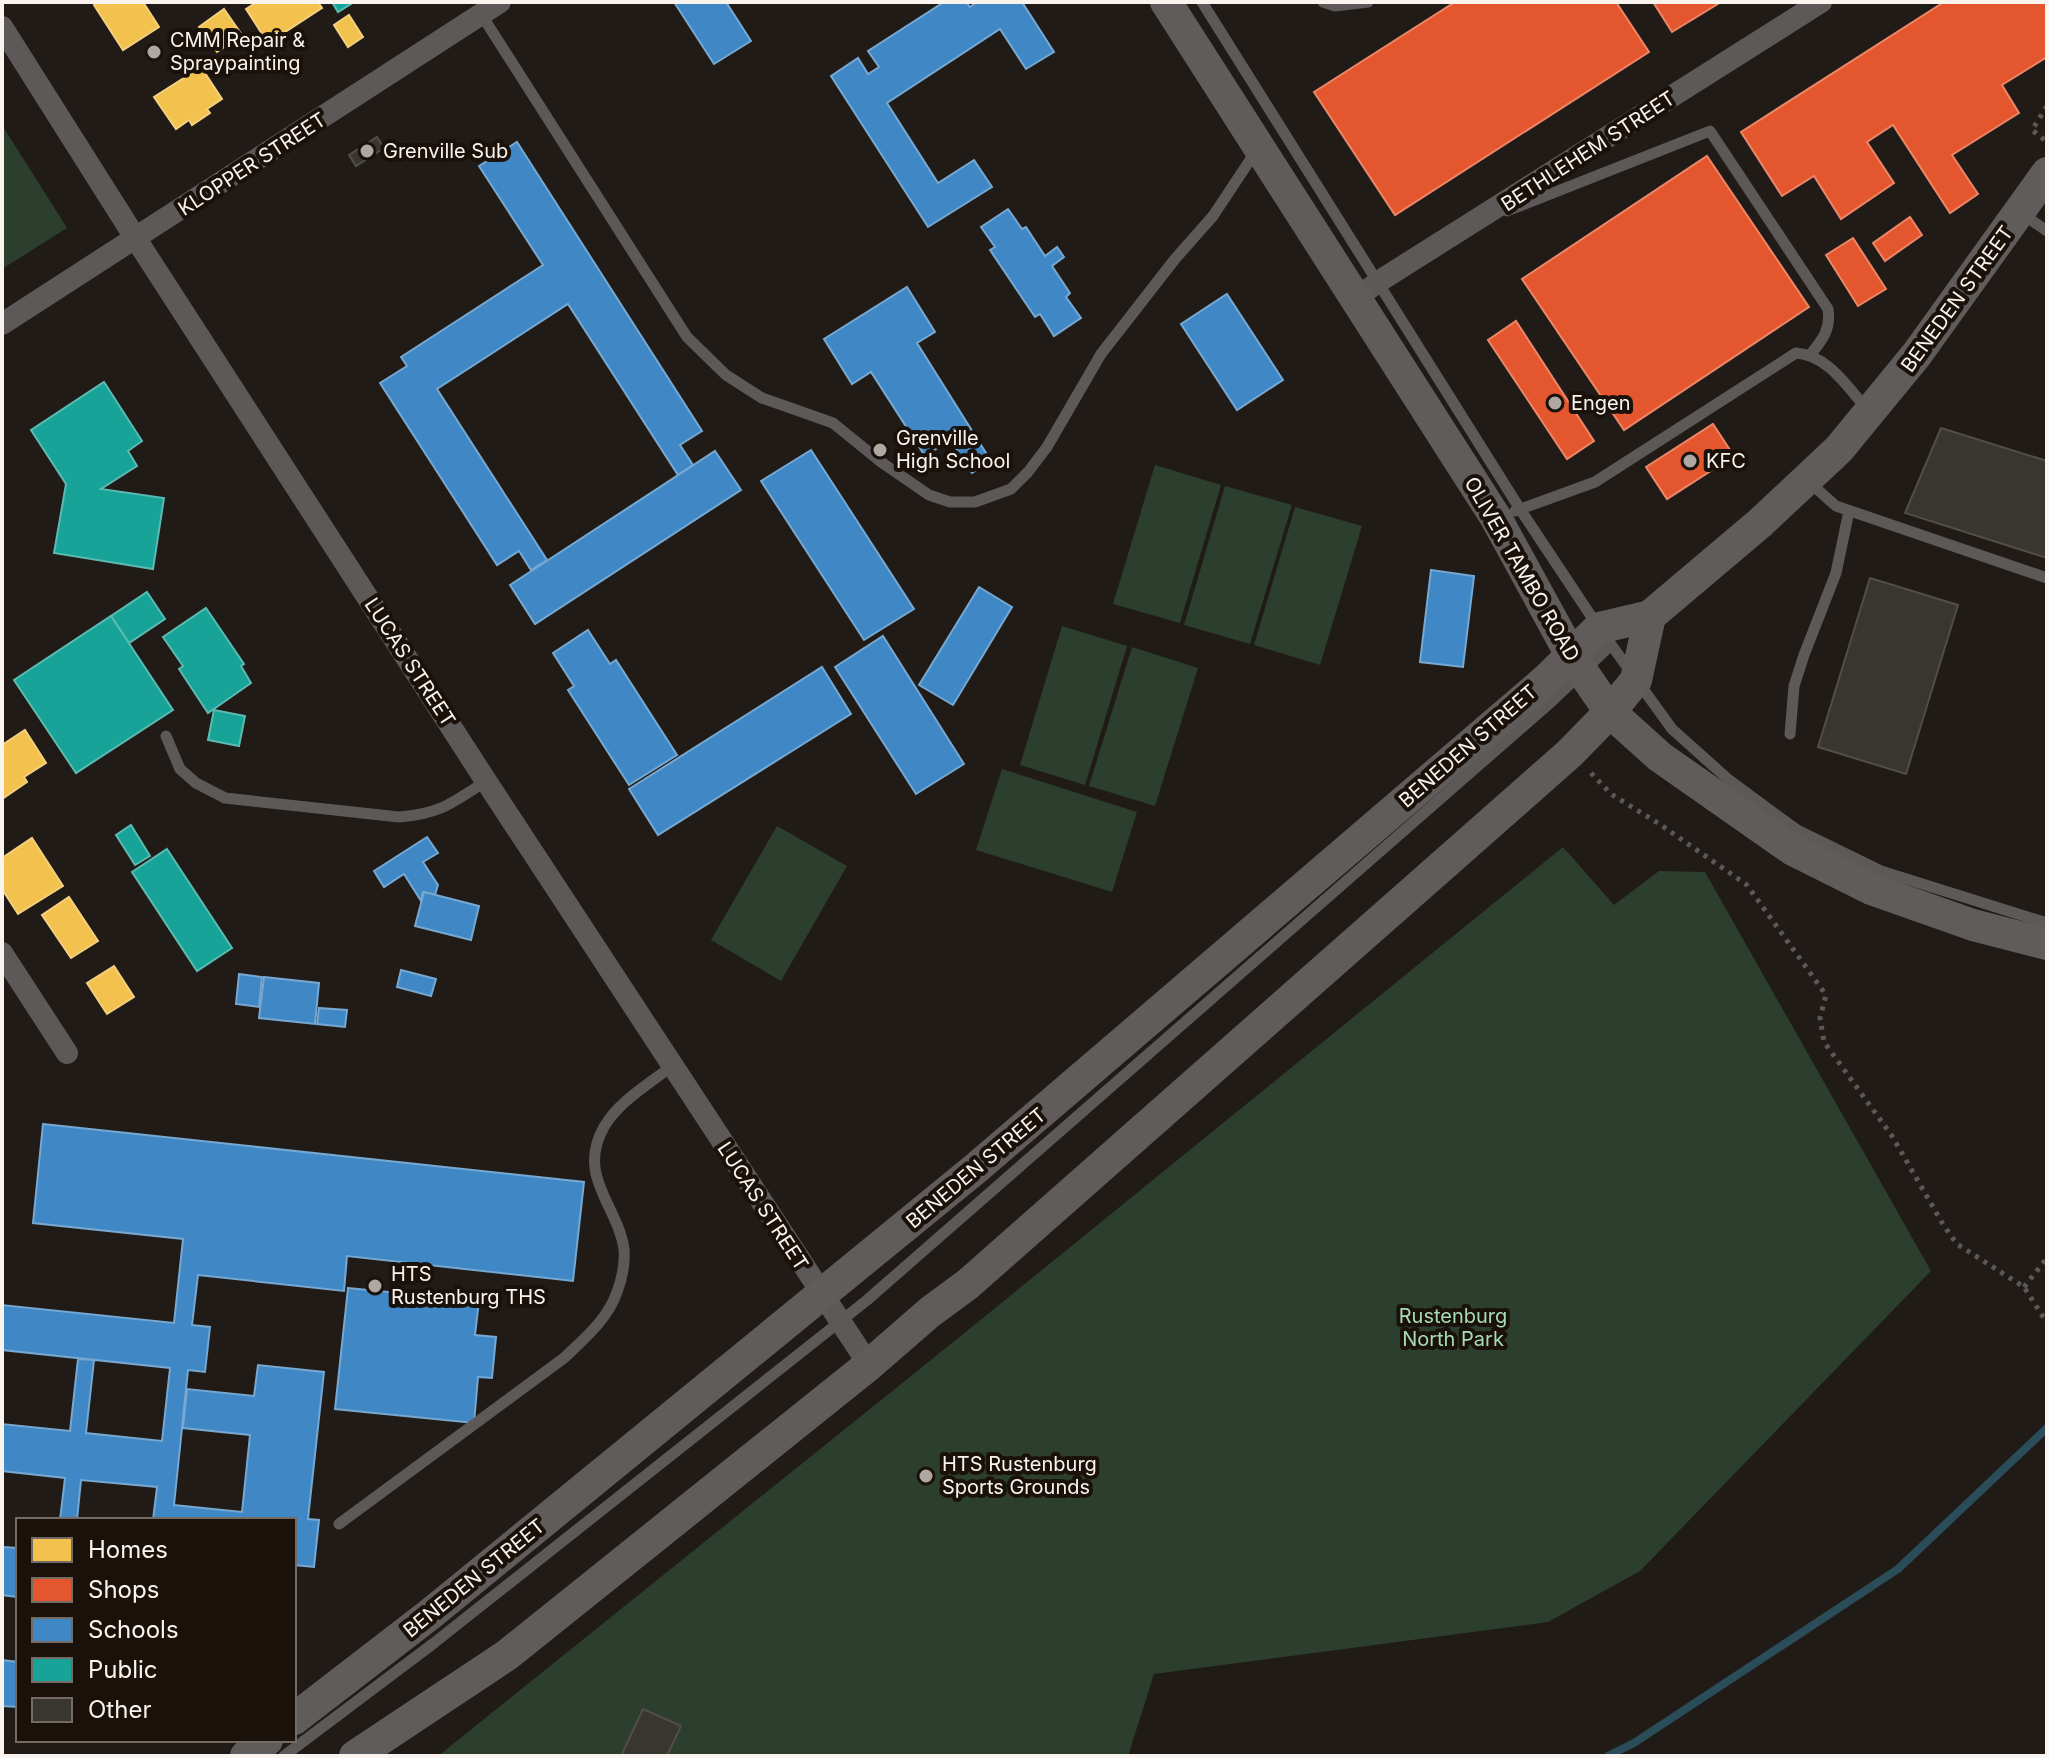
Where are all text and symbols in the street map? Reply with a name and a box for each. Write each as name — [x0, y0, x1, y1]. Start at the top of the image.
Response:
place label: CMM Repair & Spraypainting — [170, 28, 305, 75]
marker: CMM Repair & Spraypainting — [145, 43, 163, 61]
street label: BETHLEHEM STREET — [1497, 86, 1679, 216]
street label: KLOPPER STREET — [174, 107, 330, 221]
place label: Grenville Sub — [383, 139, 508, 163]
marker: Grenville Sub — [358, 142, 376, 160]
street label: BENEDEN STREET — [1896, 221, 2018, 377]
place label: Engen — [1571, 391, 1631, 415]
marker: Engen — [1546, 394, 1564, 412]
place label: Grenville High School — [896, 426, 1010, 473]
marker: Grenville High School — [871, 441, 889, 459]
place label: KFC — [1706, 449, 1746, 473]
marker: KFC — [1681, 452, 1699, 470]
street label: OLIVER TAMBO ROAD — [1459, 472, 1585, 666]
street label: LUCAS STREET — [360, 593, 460, 731]
street label: BENEDEN STREET — [1394, 680, 1542, 812]
street label: BENEDEN STREET — [901, 1103, 1051, 1233]
street label: LUCAS STREET — [713, 1137, 813, 1275]
place label: HTS Rustenburg THS — [391, 1262, 546, 1309]
marker: HTS Rustenburg THS — [366, 1277, 384, 1295]
park label: Rustenburg North Park — [1399, 1304, 1507, 1351]
place label: HTS Rustenburg Sports Grounds — [942, 1452, 1097, 1499]
marker: HTS Rustenburg Sports Grounds — [917, 1467, 935, 1485]
street label: BENEDEN STREET — [398, 1514, 550, 1642]
legend — [16, 1518, 296, 1742]
text: Homes — [88, 1535, 168, 1564]
text: Shops — [88, 1575, 159, 1604]
text: Schools — [88, 1615, 179, 1644]
text: Public — [88, 1655, 158, 1684]
text: Other — [88, 1695, 151, 1724]

